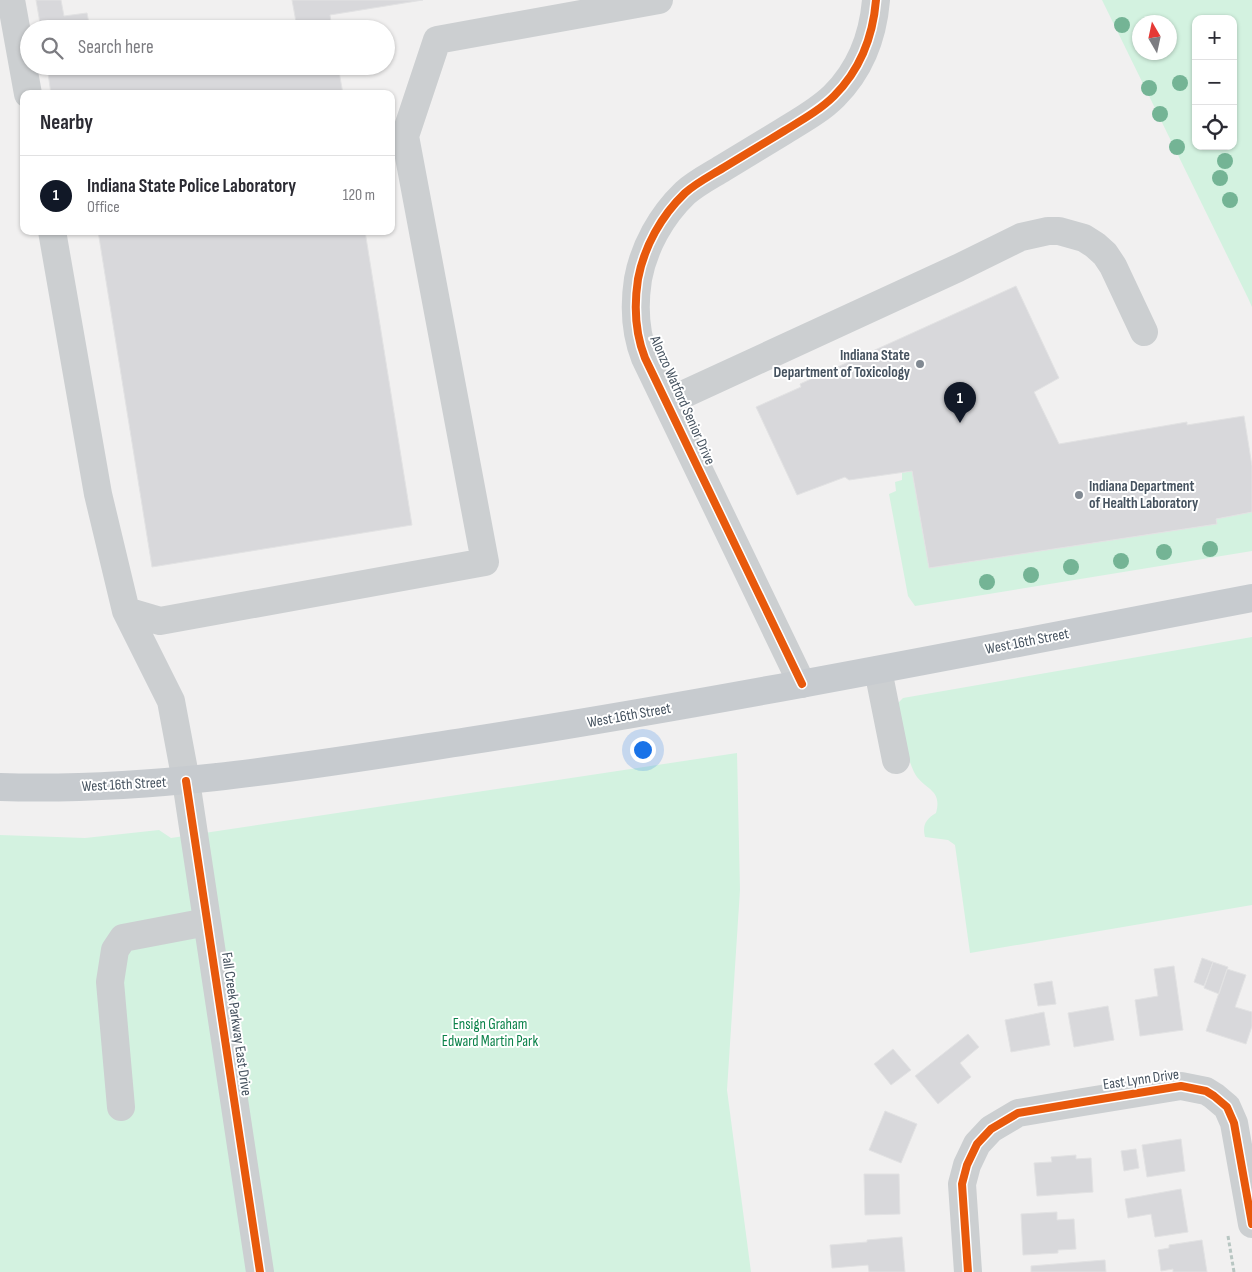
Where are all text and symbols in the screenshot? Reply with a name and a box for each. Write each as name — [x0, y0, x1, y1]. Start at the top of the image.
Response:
north arrow — [1132, 15, 1177, 60]
map controls — [1192, 15, 1237, 150]
button: + — [1192, 15, 1237, 60]
search box — [20, 20, 395, 75]
icon: search — [38, 34, 66, 62]
text: Search here — [78, 36, 154, 59]
button: − — [1192, 60, 1237, 105]
button: locate — [1192, 105, 1237, 150]
text: Nearby — [40, 110, 93, 135]
text: Indiana State Police Laboratory — [87, 175, 296, 198]
text: 1 — [53, 186, 59, 205]
text: 120 m — [343, 186, 375, 205]
text: Office — [87, 198, 120, 217]
street label: Alonzo Watford Senior Drive — [645, 332, 720, 468]
place label: Indiana State Department of Toxicology — [773, 346, 911, 382]
marker: Indiana State Department of Toxicology — [914, 358, 926, 370]
pin: 1 — [944, 382, 976, 423]
place label: Indiana Department of Health Laboratory — [1089, 477, 1199, 513]
marker: Indiana Department of Health Laboratory — [1073, 489, 1085, 501]
street label: West 16th Street — [984, 624, 1071, 659]
street label: West 16th Street — [586, 699, 673, 732]
your location — [630, 737, 656, 763]
street label: West 16th Street — [81, 773, 167, 796]
street label: Fall Creek Parkway East Drive — [217, 951, 256, 1097]
park label: Ensign Graham Edward Martin Park — [442, 1015, 538, 1051]
street label: East Lynn Drive — [1102, 1065, 1180, 1094]

